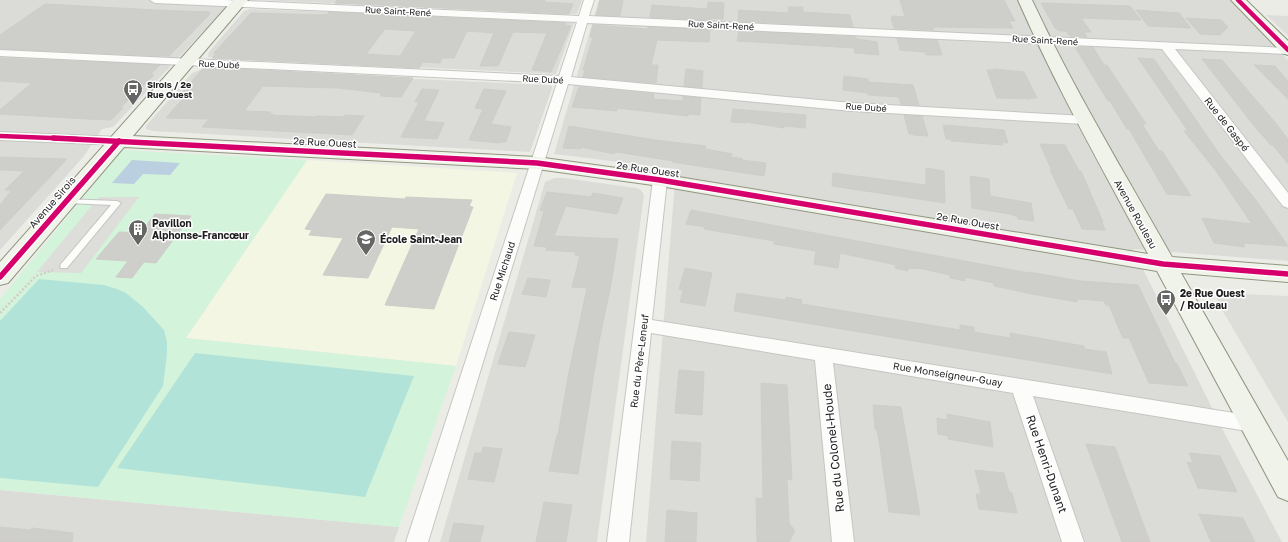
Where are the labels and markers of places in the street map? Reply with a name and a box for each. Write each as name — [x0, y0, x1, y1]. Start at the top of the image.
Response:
bus stop icon: Sirois / 2e Rue Ouest — [122, 78, 144, 106]
place label: Sirois / 2e Rue Ouest — [147, 79, 193, 100]
place label: Pavillon Alphonse-Francœur — [152, 217, 249, 241]
building icon: Pavillon Alphonse-Francœur — [127, 218, 149, 246]
school or university icon: École Saint-Jean — [355, 228, 377, 256]
place label: École Saint-Jean — [380, 233, 462, 245]
place label: 2e Rue Ouest / Rouleau — [1180, 287, 1245, 311]
bus stop icon: 2e Rue Ouest / Rouleau — [1155, 288, 1177, 316]

